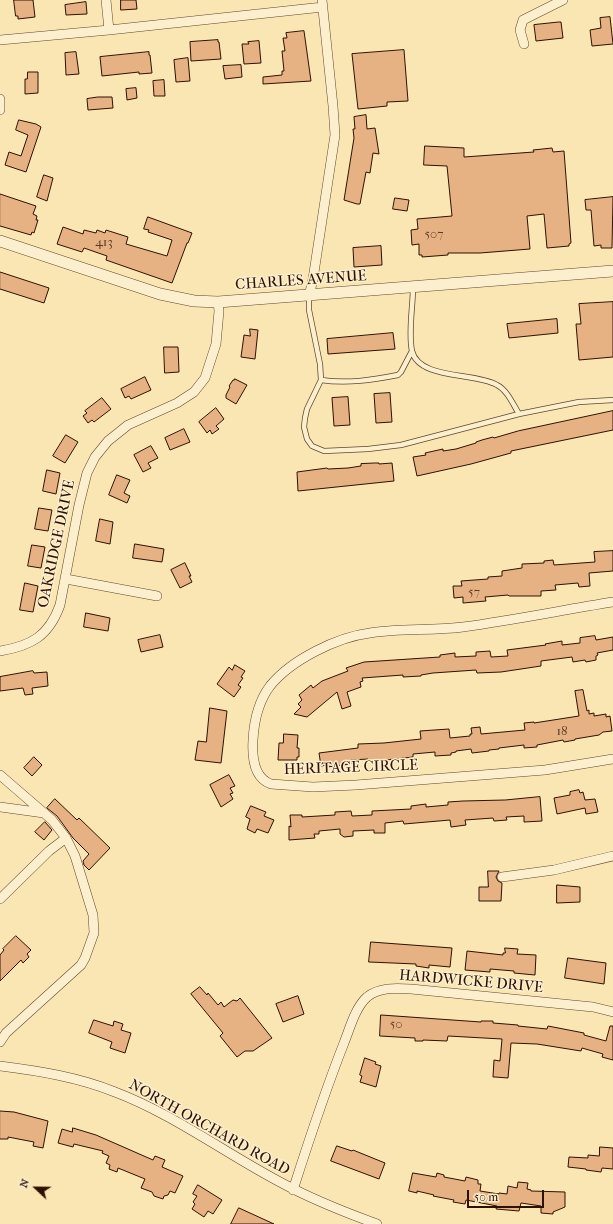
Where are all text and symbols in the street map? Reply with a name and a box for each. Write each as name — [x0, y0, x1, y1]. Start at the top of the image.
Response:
house number: 507 — [424, 227, 444, 243]
house number: 413 — [95, 235, 113, 251]
street label: CHARLES AVENUE — [235, 267, 367, 295]
street label: OAKRIDGE DRIVE — [35, 478, 79, 610]
house number: 57 — [468, 585, 480, 601]
house number: 18 — [556, 724, 568, 740]
street label: HERITAGE CIRCLE — [283, 757, 419, 779]
street label: HARDWICKE DRIVE — [398, 967, 544, 997]
house number: 50 — [390, 1017, 402, 1033]
street label: NORTH ORCHARD ROAD — [125, 1076, 293, 1180]
north arrow — [16, 1168, 56, 1208]
text: N — [17, 1177, 32, 1190]
scale bar — [469, 1182, 546, 1208]
text: 50 m — [474, 1190, 498, 1204]

